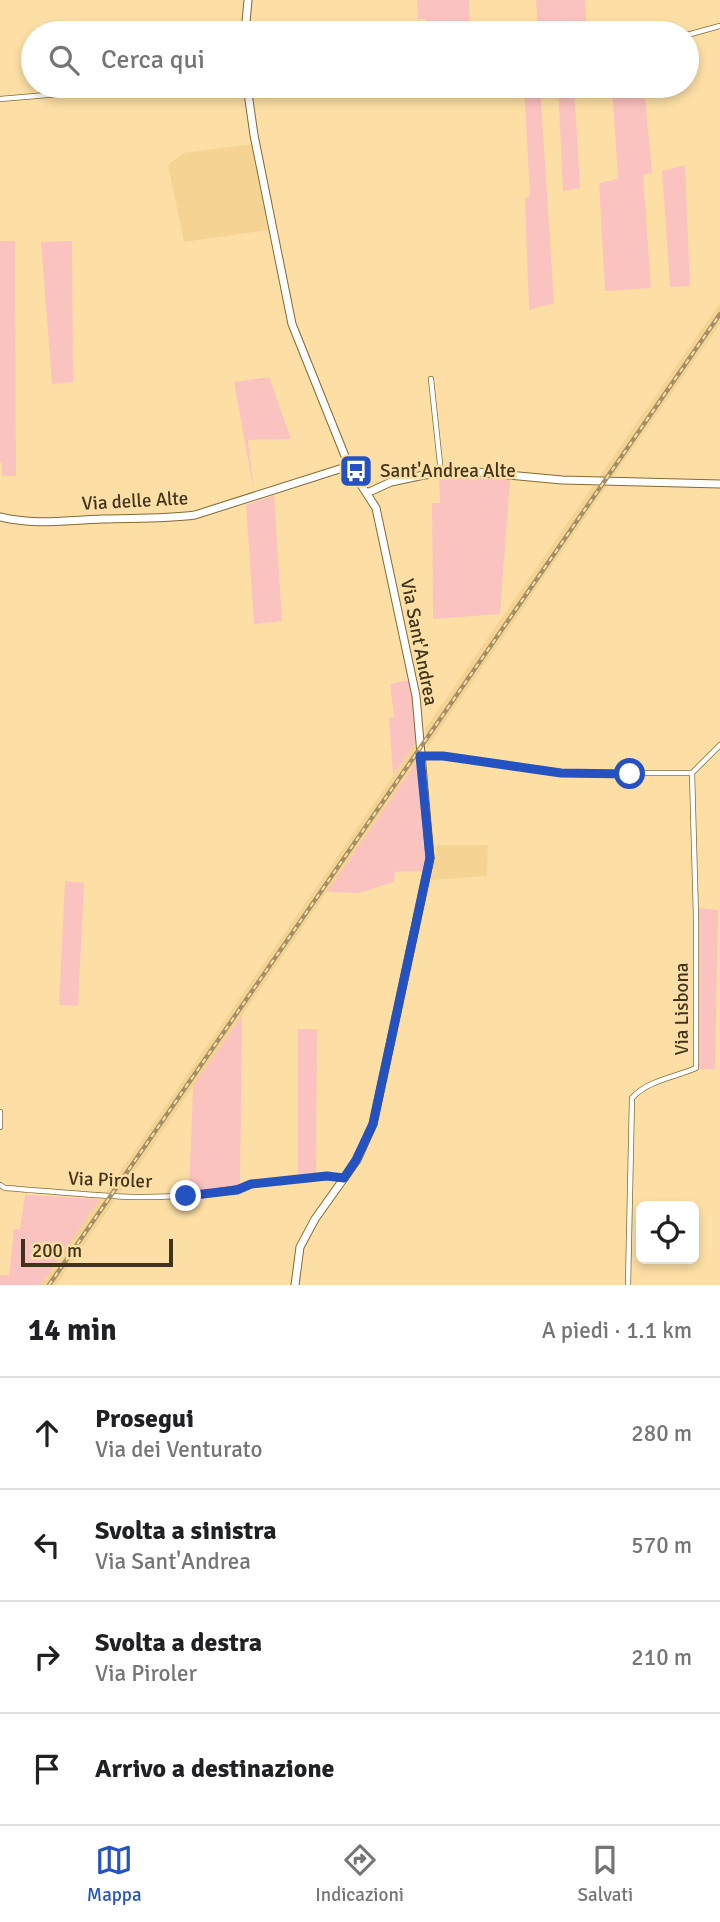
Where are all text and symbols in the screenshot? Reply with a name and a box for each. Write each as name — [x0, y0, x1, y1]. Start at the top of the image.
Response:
search box — [21, 21, 699, 98]
icon: search — [45, 41, 83, 79]
text: Cerca qui — [101, 44, 205, 76]
bus stop icon: Sant'Andrea Alte — [337, 452, 375, 490]
place label: Sant'Andrea Alte — [380, 459, 516, 483]
street label: Via delle Alte — [81, 486, 189, 516]
street label: Via Sant'Andrea — [395, 576, 443, 708]
route start — [614, 758, 645, 789]
street label: Via Lisbona — [670, 963, 694, 1055]
street label: Via Piroler — [67, 1167, 153, 1193]
route end — [170, 1180, 201, 1211]
map controls — [636, 1201, 699, 1264]
button: locate — [636, 1201, 699, 1264]
scale bar — [21, 1236, 173, 1268]
text: 200 m — [32, 1239, 82, 1263]
text: 14 min — [28, 1312, 117, 1349]
text: A piedi · 1.1 km — [542, 1316, 692, 1345]
text: Prosegui — [95, 1403, 194, 1435]
icon: ahead — [28, 1414, 66, 1452]
text: 280 m — [631, 1419, 692, 1448]
text: Via dei Venturato — [95, 1435, 262, 1464]
text: Svolta a sinistra — [95, 1515, 277, 1547]
icon: left — [28, 1526, 66, 1564]
text: 570 m — [631, 1531, 692, 1560]
text: Via Sant'Andrea — [95, 1547, 251, 1576]
text: Svolta a destra — [95, 1627, 262, 1659]
icon: right — [28, 1638, 66, 1676]
text: 210 m — [631, 1643, 692, 1672]
text: Via Piroler — [95, 1659, 197, 1688]
icon: arrive — [28, 1750, 66, 1788]
text: Arrivo a destinazione — [95, 1753, 335, 1785]
tab: Mappa — [87, 1841, 142, 1907]
tab: Indicazioni — [315, 1841, 404, 1907]
tab: Salvati — [578, 1841, 633, 1907]

